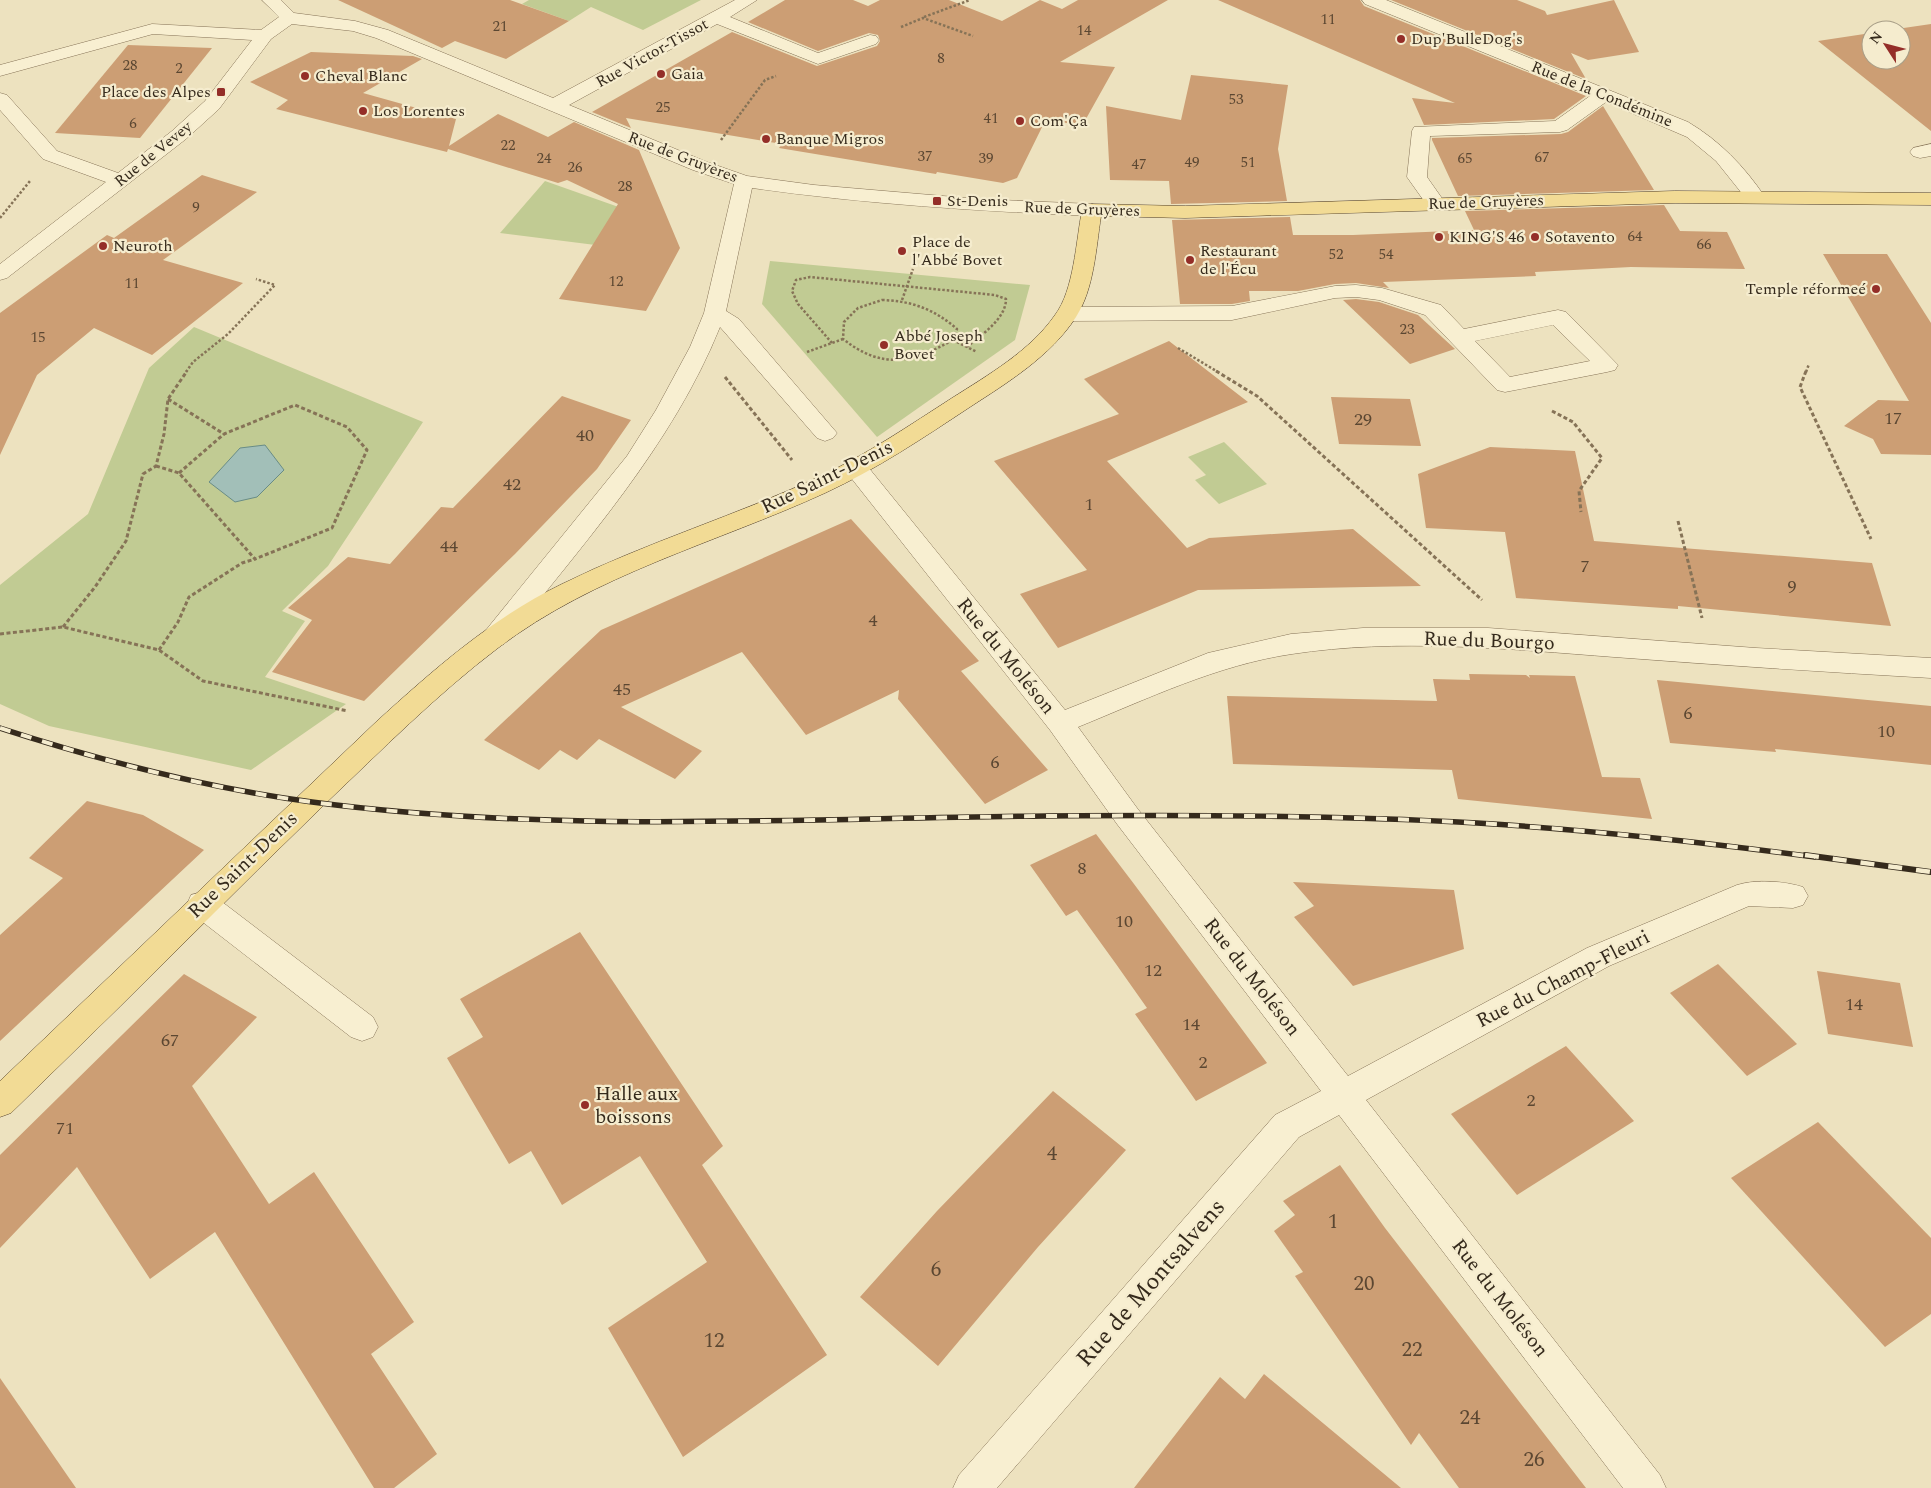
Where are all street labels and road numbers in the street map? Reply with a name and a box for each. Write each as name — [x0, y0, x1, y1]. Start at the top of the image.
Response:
street label: Rue Victor-Tissot — [591, 12, 713, 94]
street label: Rue de la Condémine — [1528, 55, 1676, 133]
street label: Rue de Vevey — [109, 114, 198, 193]
street label: Rue de Gruyères — [625, 125, 741, 189]
street label: Rue de Gruyères — [1428, 188, 1544, 216]
street label: Rue de Gruyères — [1024, 195, 1140, 223]
street label: Rue Saint-Denis — [756, 432, 898, 522]
street label: Rue du Moléson — [949, 591, 1063, 721]
street label: Rue du Bourgo — [1423, 624, 1555, 658]
street label: Rue Saint-Denis — [181, 804, 305, 926]
street label: Rue du Moléson — [1196, 911, 1308, 1043]
street label: Rue du Champ-Fleuri — [1471, 922, 1655, 1036]
street label: Rue de Montsalvens — [1068, 1191, 1234, 1375]
street label: Rue du Moléson — [1444, 1232, 1556, 1364]

